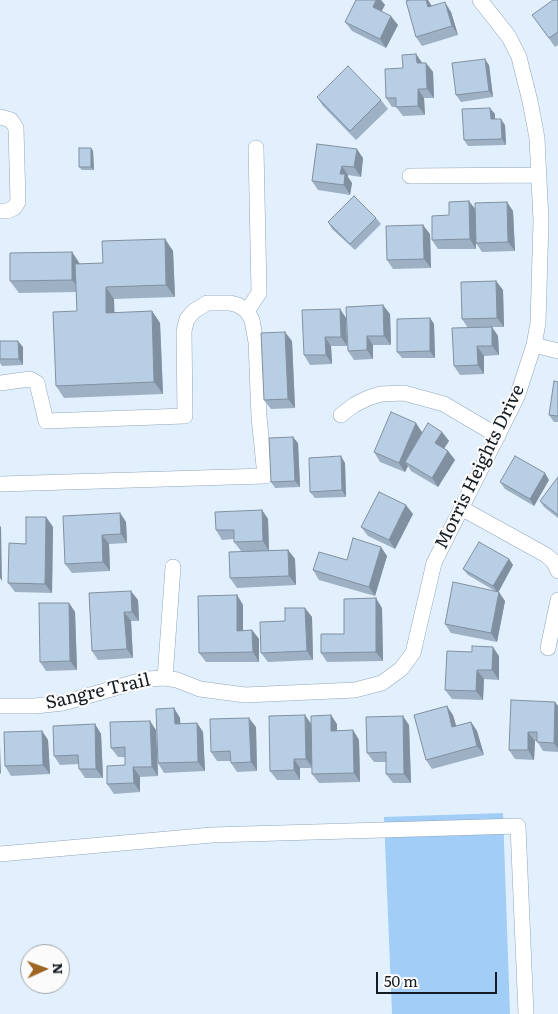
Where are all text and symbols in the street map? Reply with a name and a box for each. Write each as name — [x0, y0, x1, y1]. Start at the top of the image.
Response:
street label: Morris Heights Drive — [431, 381, 529, 553]
street label: Sangre Trail — [44, 670, 152, 714]
north arrow — [20, 944, 70, 994]
text: N — [49, 962, 69, 975]
scale bar — [378, 962, 499, 994]
text: 50 m — [384, 969, 418, 992]

